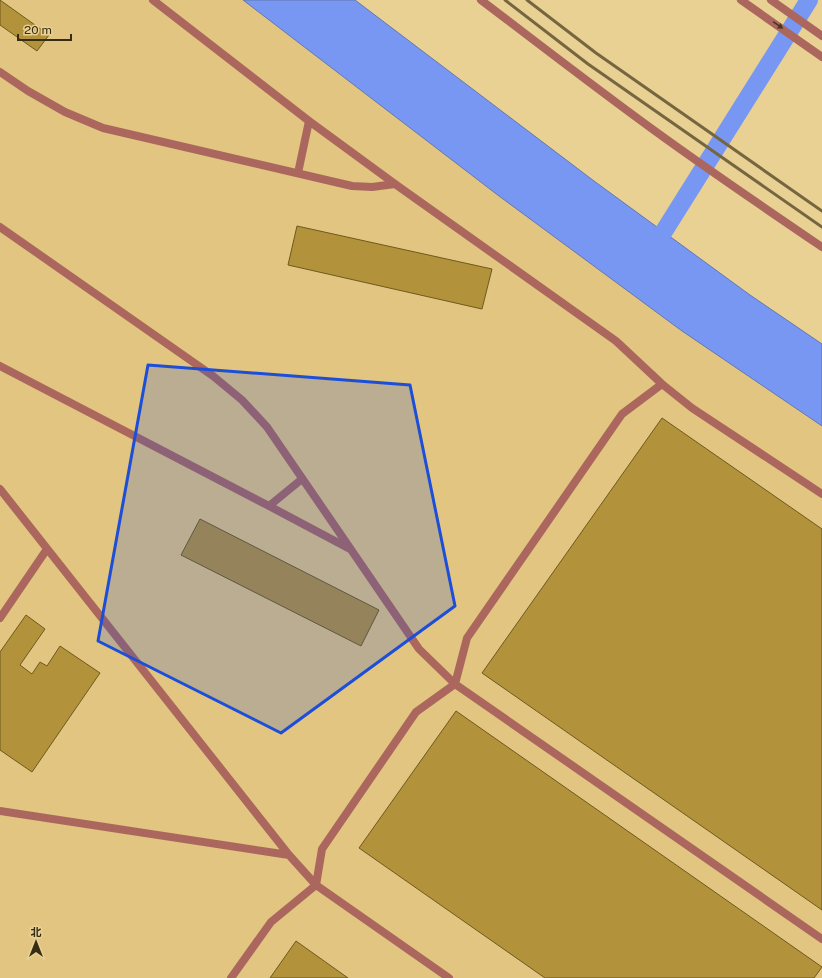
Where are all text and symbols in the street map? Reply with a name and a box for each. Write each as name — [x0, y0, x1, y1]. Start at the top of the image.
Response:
scale bar — [18, 16, 71, 42]
one-way arrow — [772, 21, 783, 29]
text: 20 m — [24, 23, 52, 37]
north arrow — [16, 922, 56, 962]
text: 北 — [31, 926, 42, 938]

